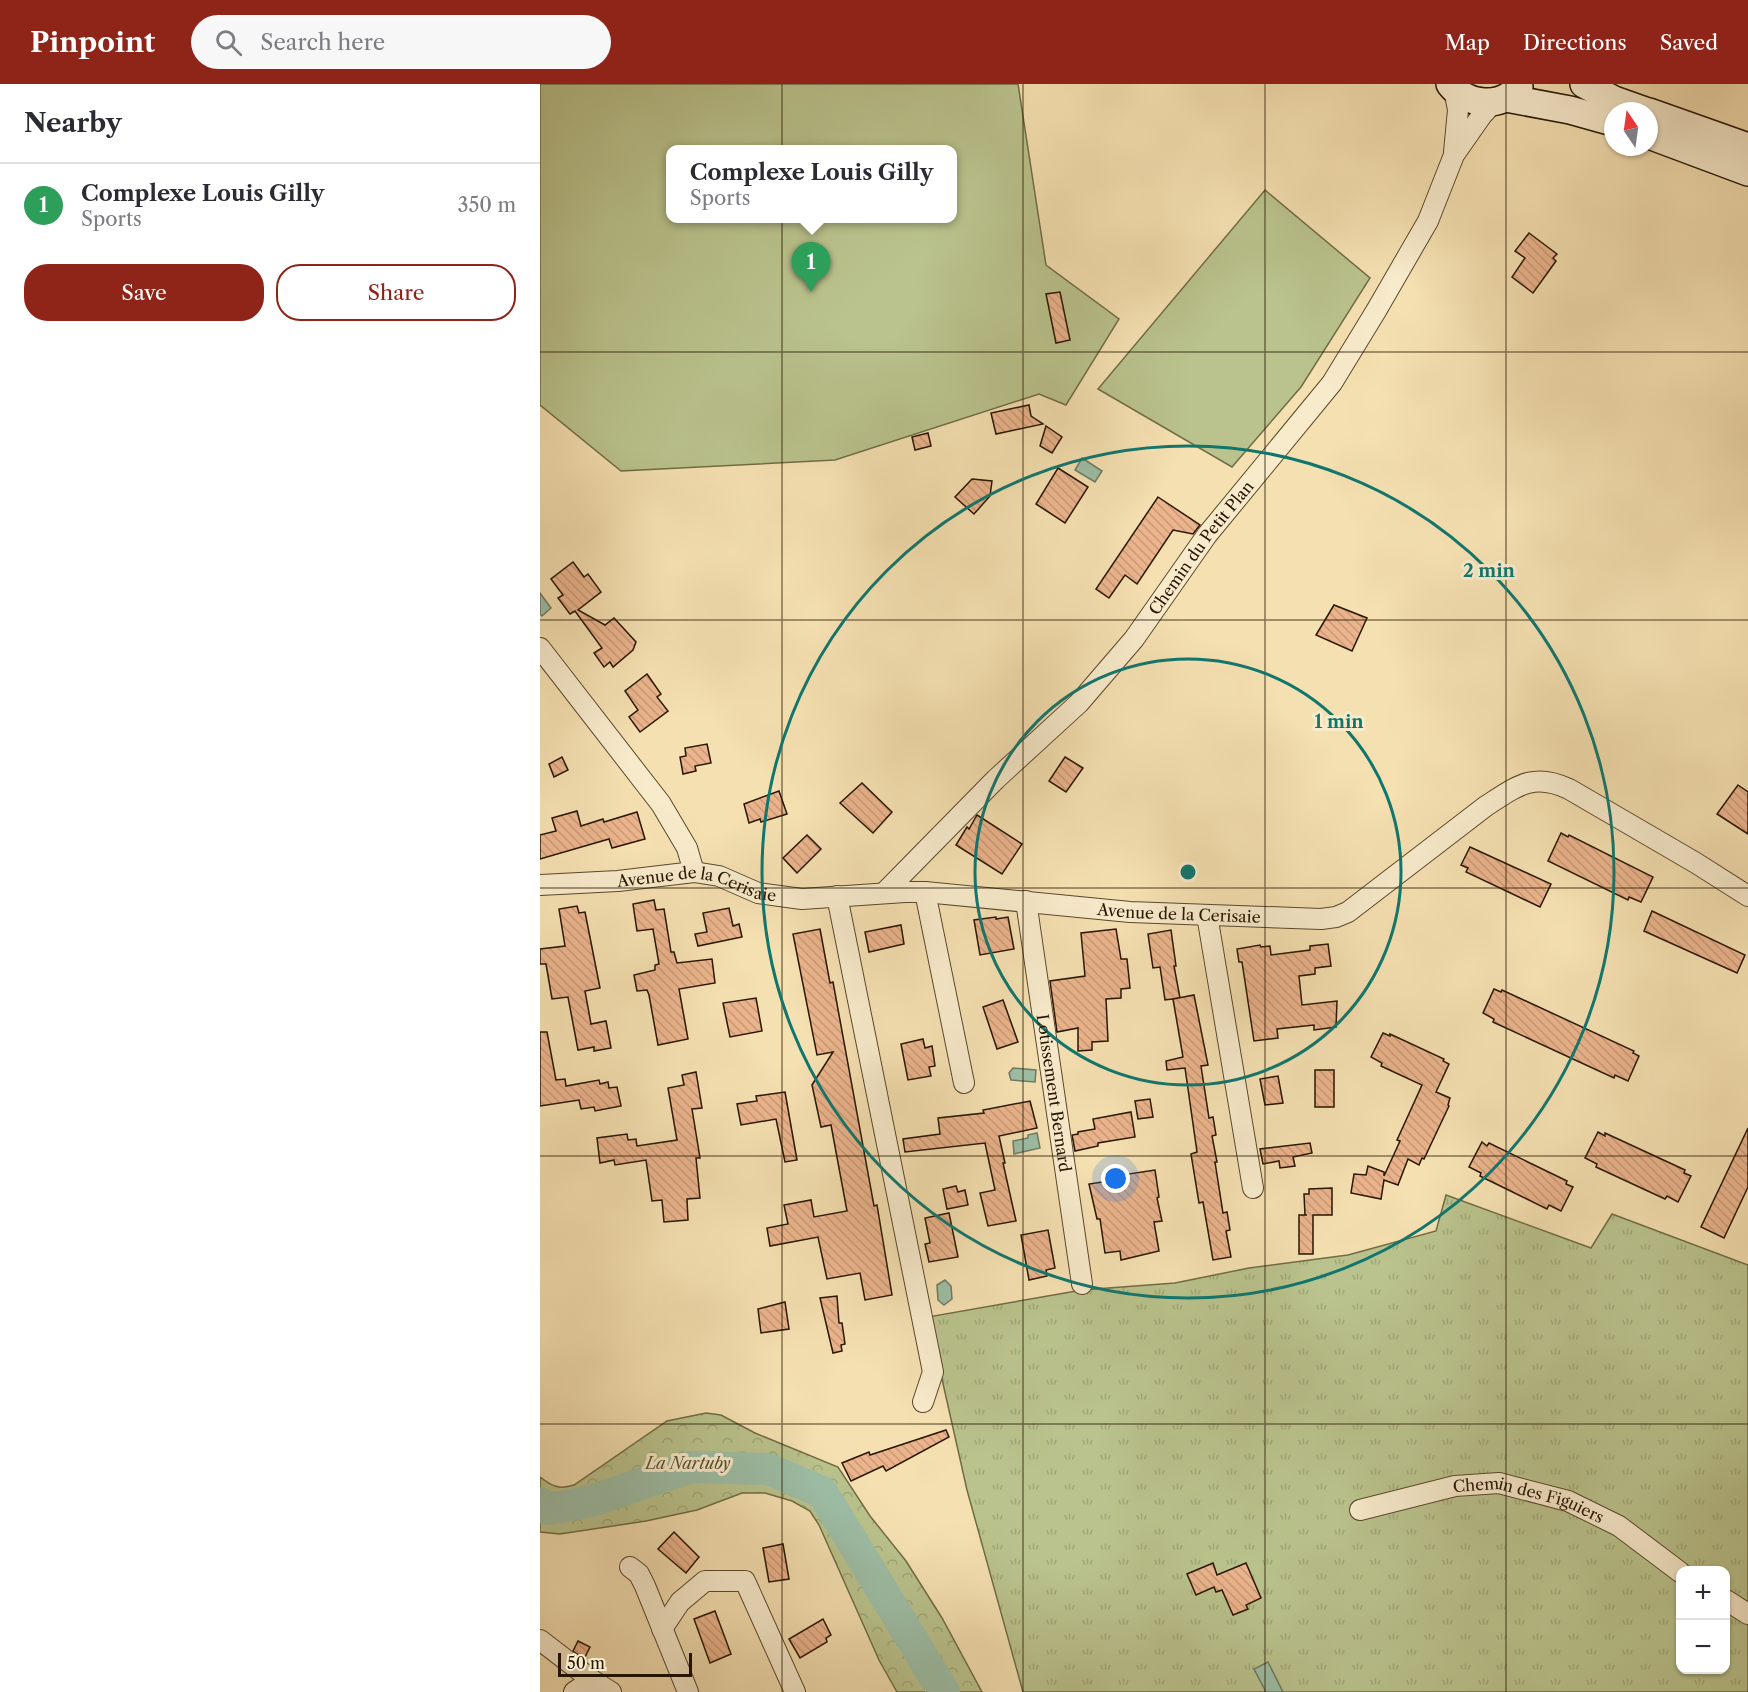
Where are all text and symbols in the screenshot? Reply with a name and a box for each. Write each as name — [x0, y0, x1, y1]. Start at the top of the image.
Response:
search box — [191, 15, 611, 69]
text: Pinpoint — [30, 25, 155, 59]
icon: search — [212, 26, 245, 59]
text: Search here — [260, 29, 385, 56]
text: Map — [1445, 30, 1490, 55]
text: Directions — [1523, 30, 1627, 55]
text: Saved — [1660, 30, 1718, 55]
north arrow — [1604, 102, 1658, 156]
text: Nearby — [24, 107, 122, 139]
popup — [666, 145, 957, 223]
text: Complexe Louis Gilly — [690, 159, 933, 186]
text: Complexe Louis Gilly — [81, 180, 324, 207]
text: Sports — [690, 186, 751, 210]
text: 1 — [39, 193, 48, 217]
text: 350 m — [458, 193, 516, 217]
text: Sports — [81, 207, 142, 231]
pin: 1 — [792, 242, 830, 292]
button: Save — [24, 264, 264, 321]
button: Share — [276, 264, 516, 321]
street label: Chemin du Petit Plan — [1144, 476, 1258, 619]
text: 2 min — [1463, 560, 1516, 582]
text: 1 min — [1314, 711, 1364, 733]
street label: Avenue de la Cerisaie — [615, 862, 778, 905]
centre of rings — [1178, 862, 1198, 882]
street label: Avenue de la Cerisaie — [1095, 899, 1261, 927]
street label: Lotissement Bernard — [1033, 1013, 1076, 1173]
your location — [1101, 1164, 1130, 1193]
park label: La Nartuby — [643, 1453, 731, 1473]
street label: Chemin des Figuiers — [1452, 1473, 1607, 1527]
map controls — [1676, 1566, 1730, 1674]
button: + — [1676, 1566, 1730, 1620]
button: − — [1676, 1620, 1730, 1674]
scale bar — [558, 1650, 692, 1678]
text: 50 m — [567, 1653, 605, 1673]

